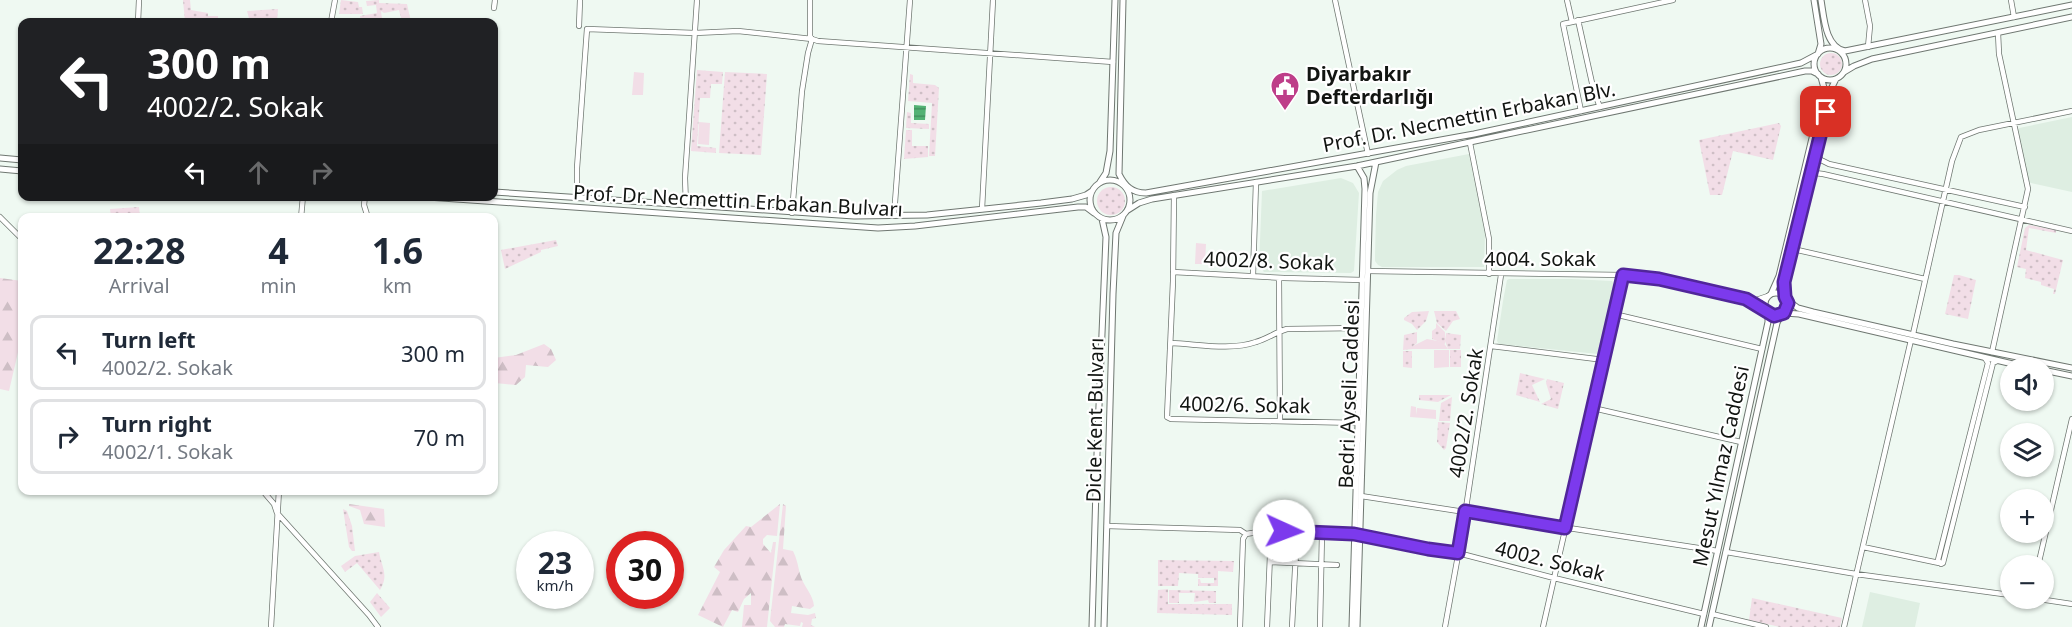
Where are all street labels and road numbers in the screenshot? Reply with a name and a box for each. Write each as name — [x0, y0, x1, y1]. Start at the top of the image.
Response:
street label: Prof. Dr. Necmettin Erbakan Blv. — [1320, 75, 1618, 158]
street label: Prof. Dr. Necmettin Erbakan Bulvarı — [572, 178, 904, 223]
street label: 4002/8. Sokak — [1203, 245, 1335, 276]
street label: 4004. Sokak — [1484, 245, 1596, 272]
street label: Bedri Ayseli Caddesi — [1332, 299, 1365, 489]
street label: Dicle Kent Bulvarı — [1080, 337, 1109, 503]
street label: 4002/2. Sokak — [1442, 346, 1489, 480]
street label: Mesut Yılmaz Caddesi — [1686, 363, 1755, 569]
street label: 4002/6. Sokak — [1179, 390, 1311, 419]
street label: 4002. Sokak — [1493, 534, 1608, 587]

